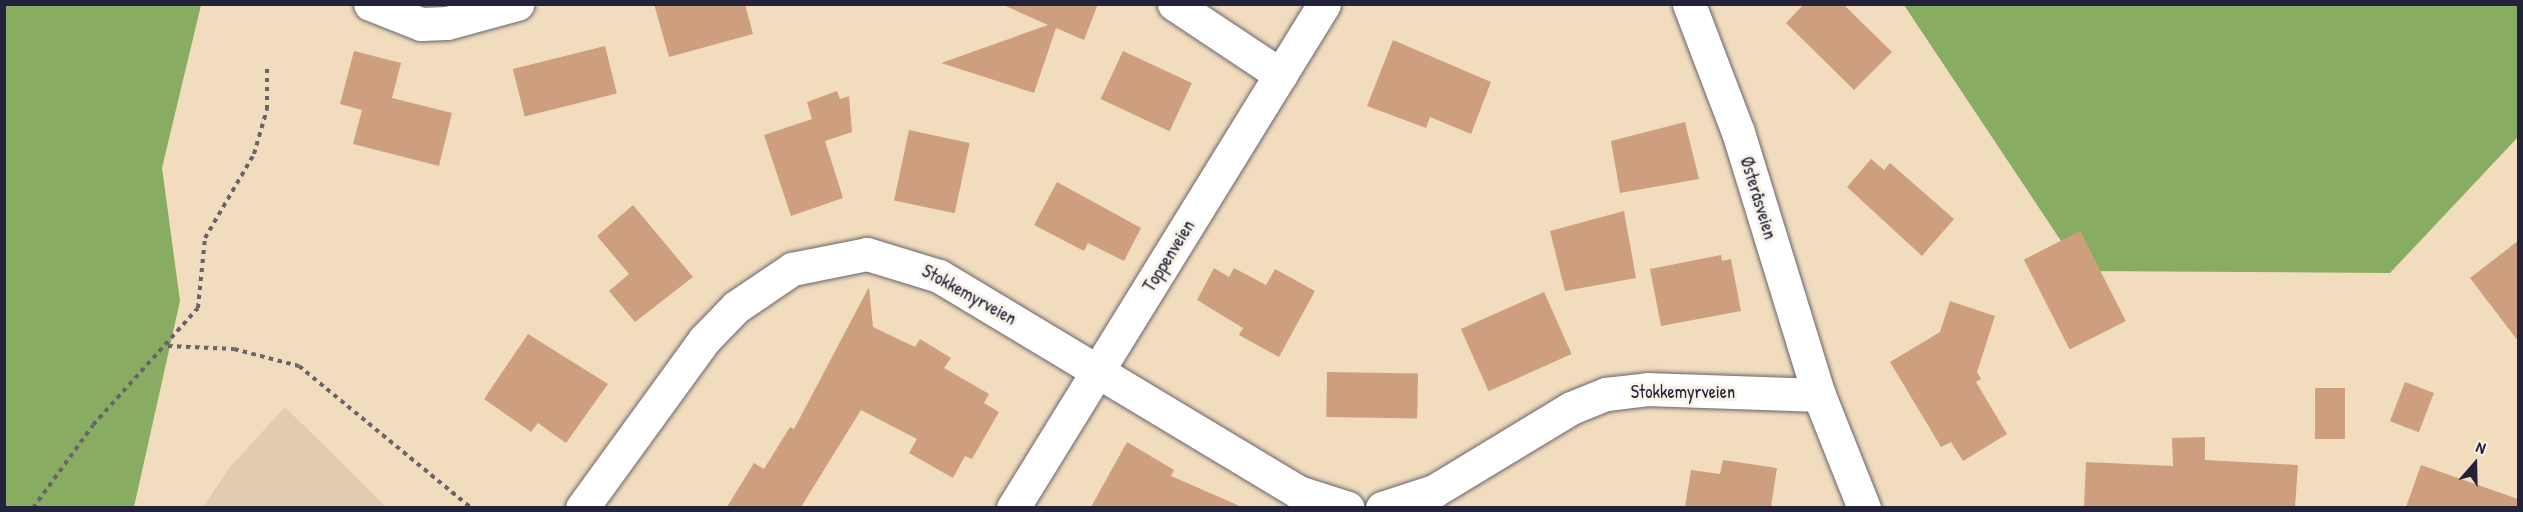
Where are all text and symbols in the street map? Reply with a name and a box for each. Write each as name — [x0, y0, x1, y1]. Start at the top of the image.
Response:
street label: Østeråsveien — [1735, 154, 1781, 242]
street label: Toppenveien — [1139, 216, 1199, 296]
street label: Stokkemyrveien — [918, 260, 1020, 330]
street label: Stokkemyrveien — [1631, 381, 1735, 403]
north arrow — [2445, 434, 2505, 494]
text: N — [2473, 435, 2489, 459]

